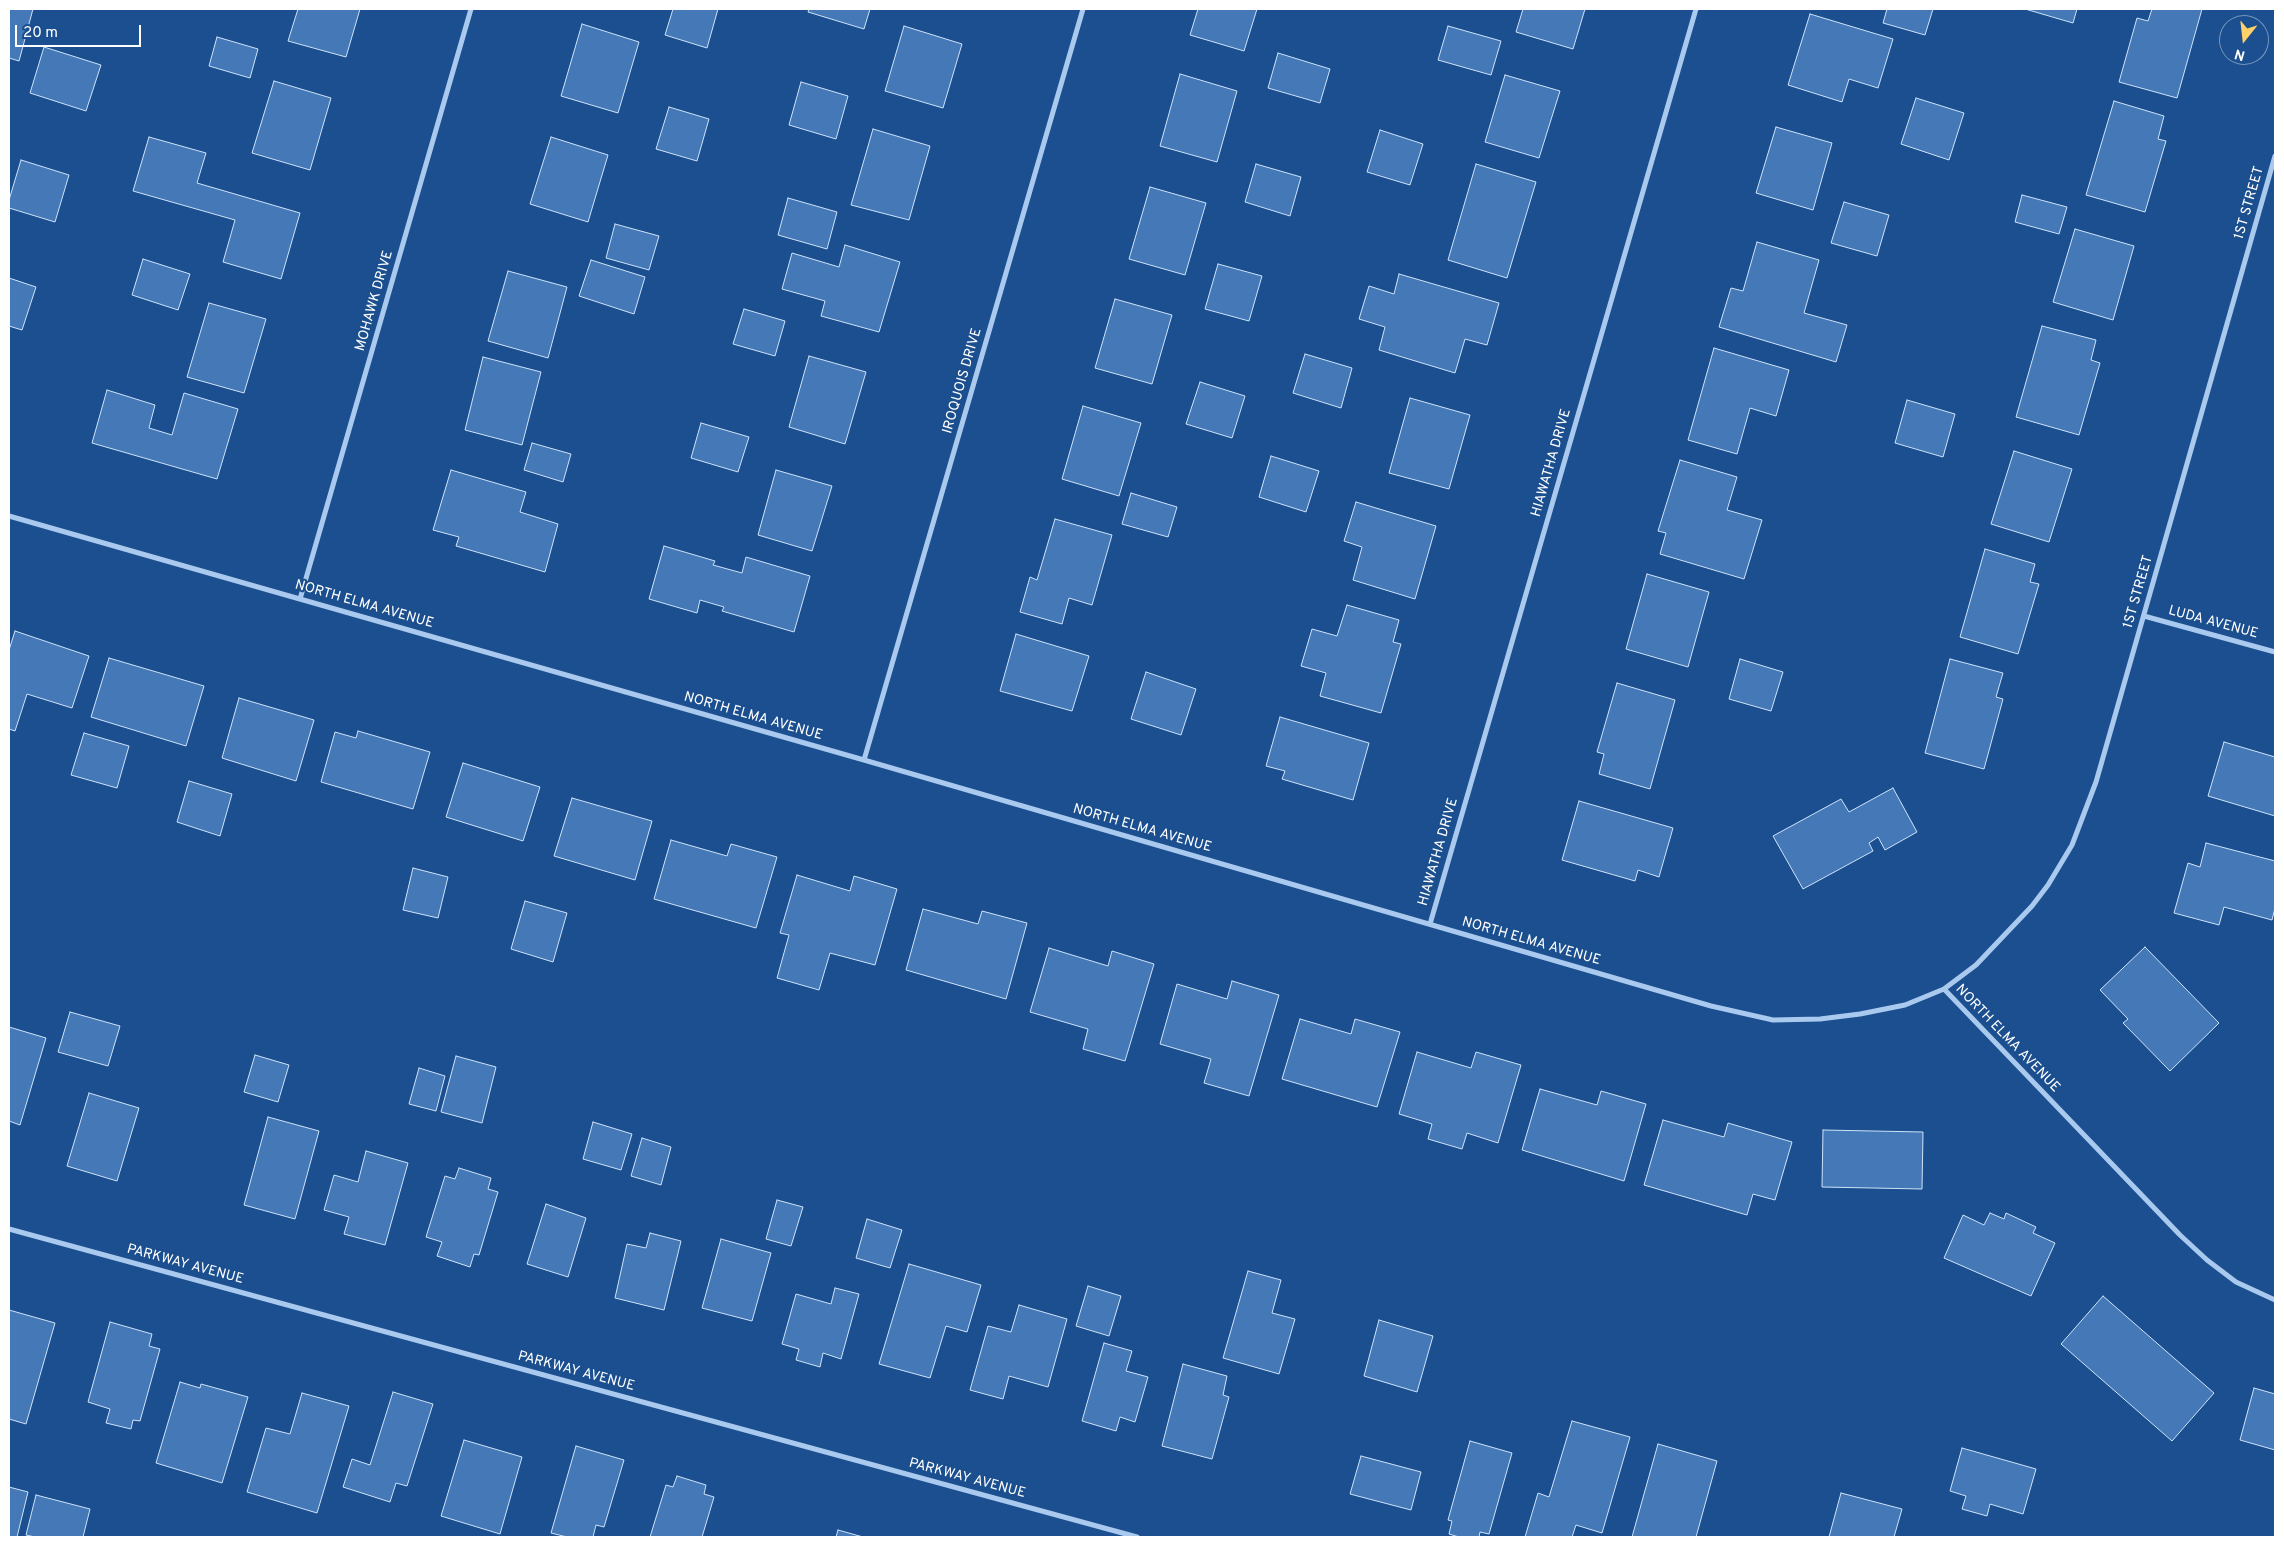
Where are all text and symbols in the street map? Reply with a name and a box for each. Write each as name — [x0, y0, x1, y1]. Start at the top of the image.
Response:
scale bar — [18, 15, 144, 47]
north arrow — [2219, 15, 2269, 65]
text: 20 m — [23, 24, 58, 43]
text: N — [2233, 44, 2247, 63]
street label: 1ST STREET — [2232, 165, 2268, 241]
street label: MOHAWK DRIVE — [353, 249, 397, 353]
street label: IROQUOIS DRIVE — [940, 326, 986, 436]
street label: HIAWATHA DRIVE — [1529, 407, 1575, 519]
street label: 1ST STREET — [2121, 554, 2157, 630]
street label: NORTH ELMA AVENUE — [293, 577, 435, 633]
street label: LUDA AVENUE — [2166, 603, 2260, 643]
street label: NORTH ELMA AVENUE — [682, 689, 824, 745]
street label: HIAWATHA DRIVE — [1416, 796, 1462, 908]
street label: NORTH ELMA AVENUE — [1071, 801, 1213, 857]
street label: NORTH ELMA AVENUE — [1460, 914, 1602, 970]
street label: NORTH ELMA AVENUE — [1951, 982, 2063, 1096]
street label: PARKWAY AVENUE — [125, 1241, 245, 1289]
street label: PARKWAY AVENUE — [516, 1348, 636, 1396]
street label: PARKWAY AVENUE — [907, 1455, 1027, 1503]

